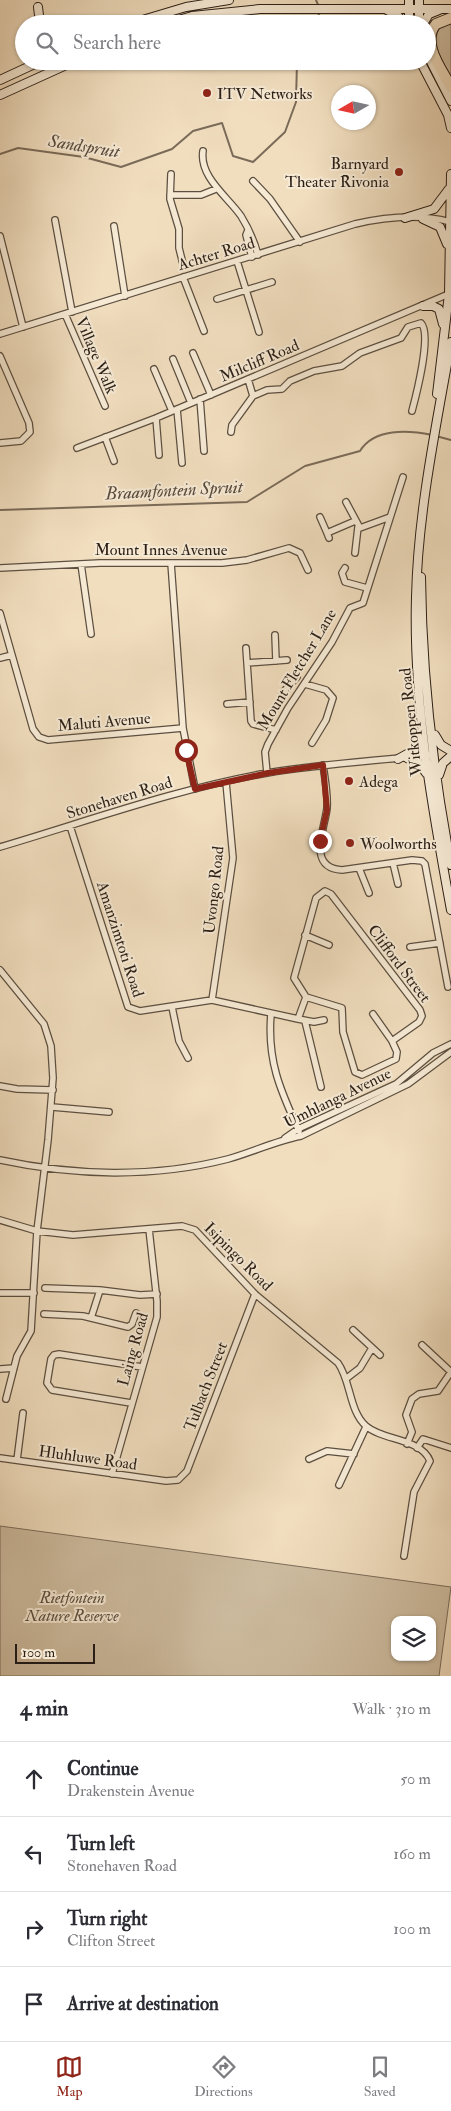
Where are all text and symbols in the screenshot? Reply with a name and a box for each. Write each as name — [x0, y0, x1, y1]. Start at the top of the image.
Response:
search box — [15, 15, 436, 70]
icon: search — [33, 29, 61, 57]
text: Search here — [73, 31, 161, 55]
place label: ITV Networks — [217, 84, 312, 104]
north arrow — [331, 85, 376, 130]
marker: ITV Networks — [201, 87, 213, 99]
water label: Sandspruit — [46, 129, 122, 164]
place label: Barnyard Theater Rivonia — [285, 154, 389, 192]
marker: Barnyard Theater Rivonia — [393, 166, 405, 178]
street label: Achter Road — [174, 233, 257, 275]
street label: Village Walk — [71, 314, 121, 397]
street label: Milcliff Road — [217, 335, 302, 387]
water label: Braamfontein Spruit — [104, 475, 244, 506]
street label: Mount Innes Avenue — [95, 540, 228, 560]
street label: Mount Fletcher Lane — [253, 605, 341, 734]
street label: Witkoppen Road — [395, 667, 428, 778]
street label: Maluti Avenue — [57, 708, 152, 736]
route start — [175, 739, 198, 762]
street label: Stonehaven Road — [64, 772, 175, 824]
place label: Adega — [358, 772, 399, 792]
marker: Adega — [343, 775, 355, 787]
route end — [309, 830, 332, 853]
place label: Woolworths — [359, 834, 437, 854]
marker: Woolworths — [344, 837, 356, 849]
street label: Uvongo Road — [199, 845, 229, 935]
street label: Amanzimtoti Road — [92, 878, 148, 1000]
street label: Clifford Street — [363, 921, 435, 1007]
street label: Umhlanga Avenue — [281, 1063, 395, 1133]
street label: Isipingo Road — [199, 1218, 277, 1296]
street label: Laing Road — [113, 1310, 153, 1388]
street label: Tulbach Street — [180, 1339, 232, 1434]
street label: Hluhluwe Road — [37, 1441, 139, 1475]
park label: Rietfontein Nature Reserve — [25, 1588, 119, 1626]
map controls — [391, 1616, 436, 1661]
button: layers — [391, 1616, 436, 1661]
scale bar — [15, 1641, 95, 1664]
text: 100 m — [22, 1644, 55, 1661]
text: 4 min — [20, 1695, 68, 1722]
text: Walk · 310 m — [352, 1699, 431, 1719]
text: Continue — [67, 1757, 138, 1781]
icon: ahead — [20, 1765, 48, 1793]
text: 50 m — [400, 1769, 431, 1789]
text: Drakenstein Avenue — [67, 1781, 194, 1801]
text: Turn left — [67, 1832, 135, 1856]
icon: left — [20, 1840, 48, 1868]
text: 160 m — [393, 1844, 431, 1864]
text: Stonehaven Road — [67, 1856, 177, 1876]
text: Turn right — [67, 1907, 147, 1931]
icon: right — [20, 1915, 48, 1943]
text: 100 m — [393, 1919, 431, 1939]
text: Clifton Street — [67, 1931, 155, 1951]
icon: arrive — [20, 1990, 48, 2018]
text: Arrive at destination — [67, 1992, 219, 2016]
tab: Map — [55, 2053, 83, 2100]
tab: Directions — [194, 2053, 253, 2100]
tab: Saved — [364, 2053, 396, 2100]

